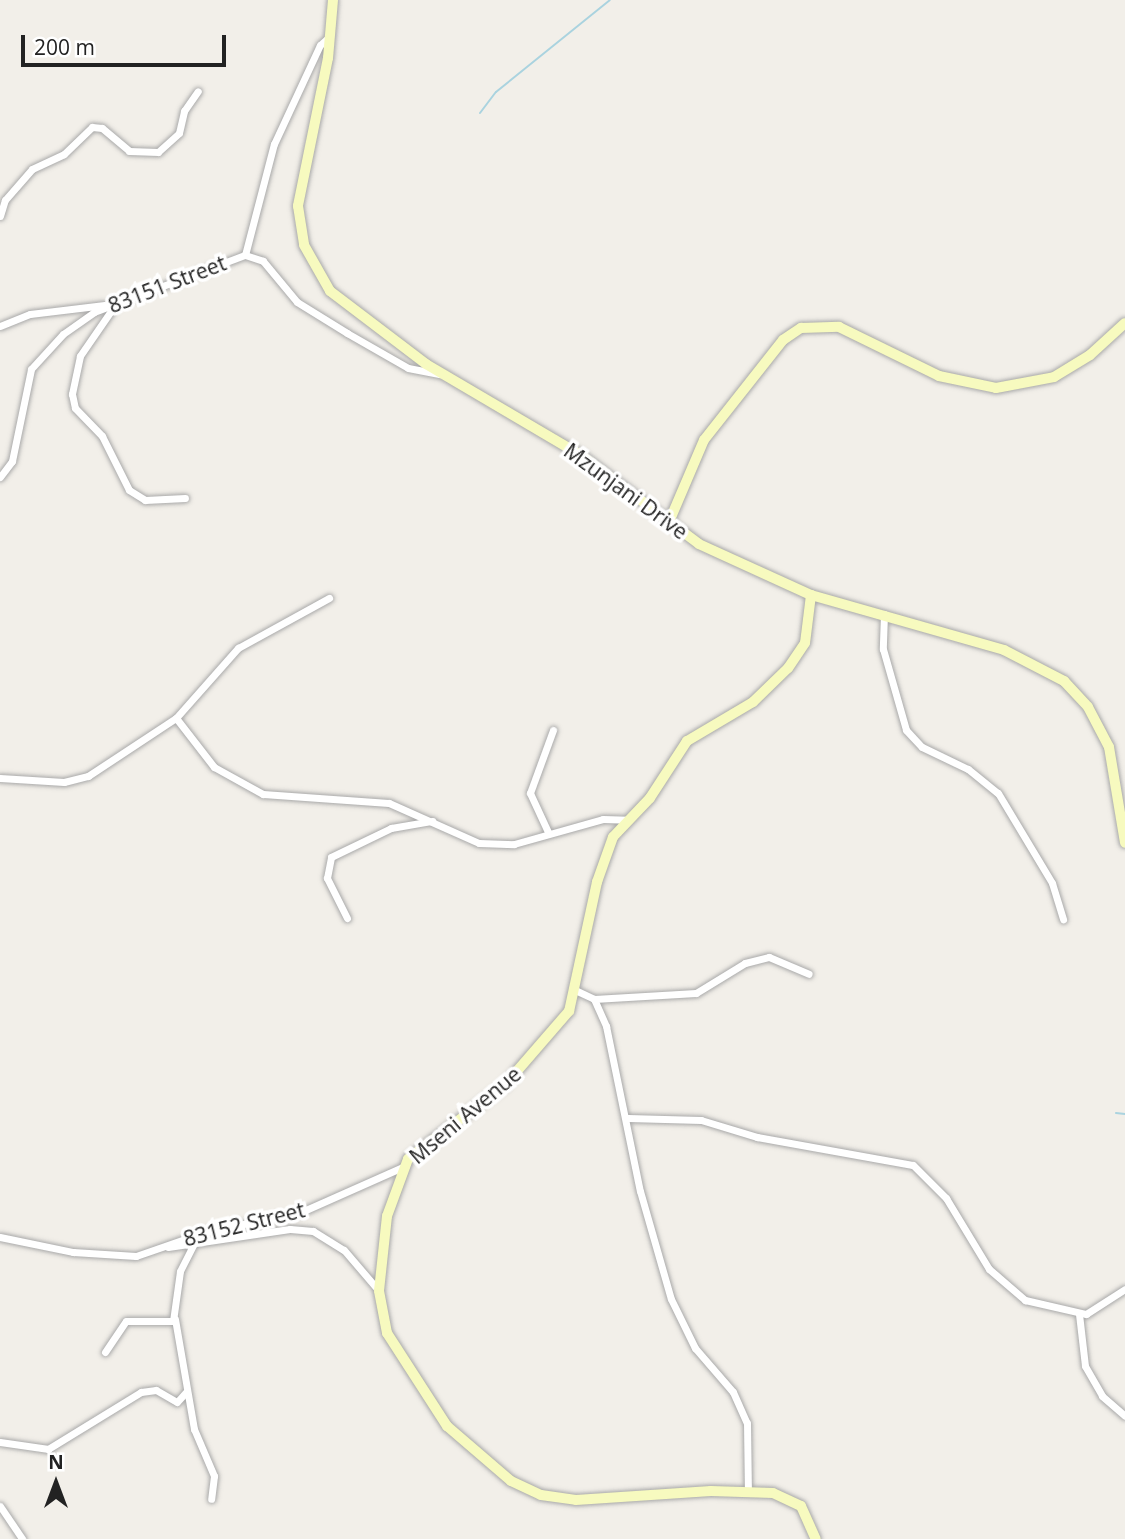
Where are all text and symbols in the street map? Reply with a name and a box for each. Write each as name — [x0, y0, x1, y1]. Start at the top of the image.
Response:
scale bar — [24, 21, 229, 65]
text: 200 m — [34, 33, 95, 61]
street label: 83151 Street — [105, 250, 229, 318]
street label: Mzunjani Drive — [559, 438, 693, 544]
street label: Mseni Avenue — [404, 1061, 526, 1169]
street label: 83152 Street — [181, 1197, 307, 1251]
north arrow — [21, 1448, 91, 1518]
text: N — [48, 1449, 64, 1475]

